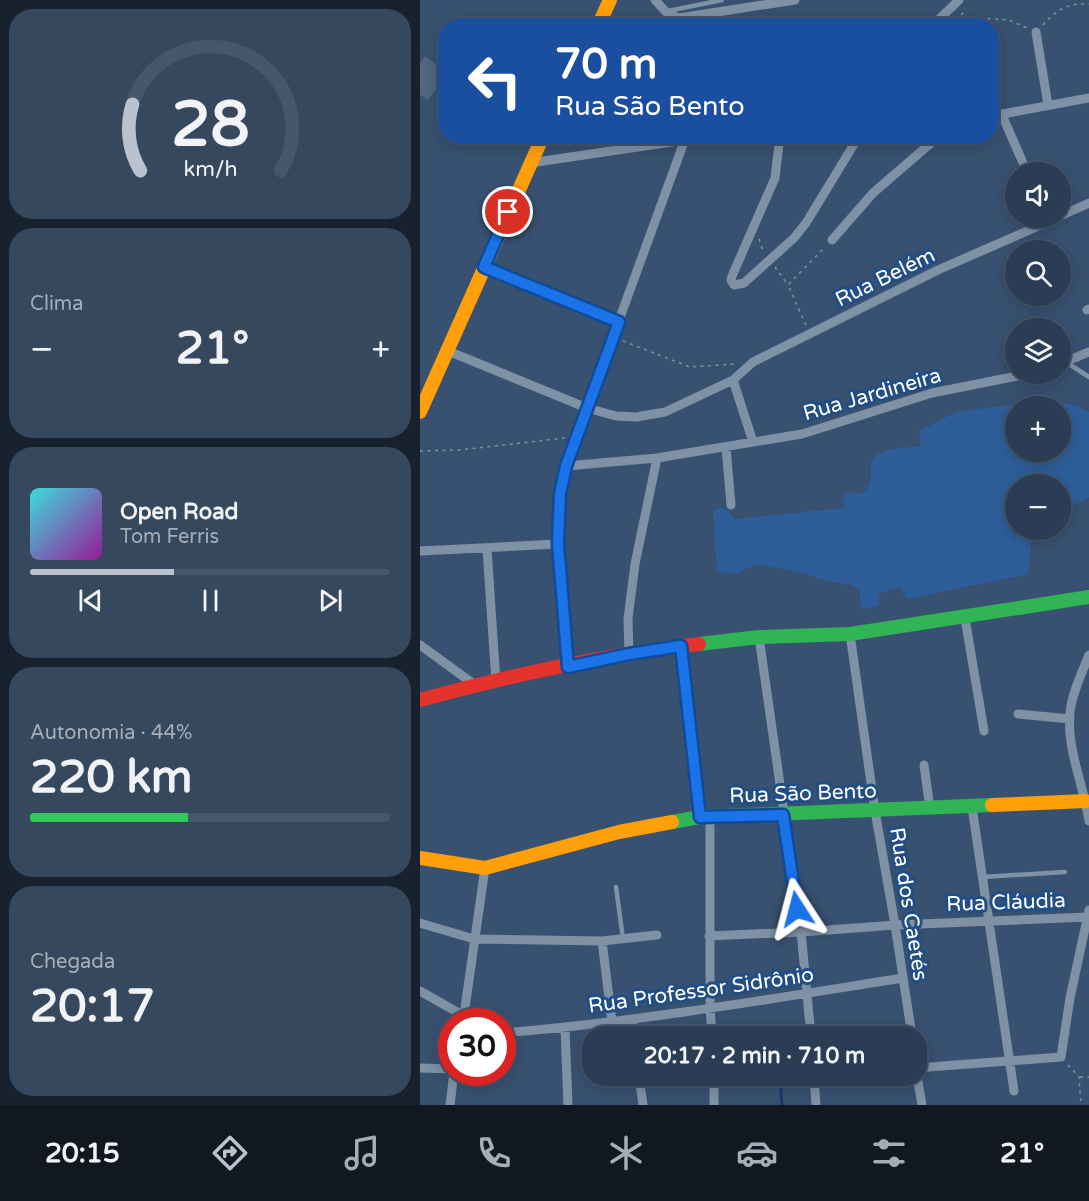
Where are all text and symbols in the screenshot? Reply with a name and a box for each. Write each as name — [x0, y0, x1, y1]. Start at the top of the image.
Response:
text: 70 m — [555, 39, 657, 90]
icon: left — [456, 42, 534, 120]
text: 28 — [171, 88, 249, 163]
text: Rua São Bento — [555, 90, 745, 123]
text: km/h — [183, 156, 237, 182]
map controls — [1005, 162, 1071, 540]
button: sound — [1005, 162, 1071, 228]
pin — [482, 186, 533, 237]
icon: arrive — [491, 195, 524, 228]
button: search — [1005, 240, 1071, 306]
street label: Rua Belém — [831, 243, 939, 312]
text: Clima — [30, 292, 83, 316]
button: layers — [1005, 318, 1071, 384]
text: 21° — [176, 322, 249, 376]
text: − — [30, 330, 54, 369]
text: + — [371, 330, 390, 369]
street label: Rua Jardineira — [800, 363, 944, 426]
button: + — [1005, 396, 1071, 462]
button: − — [1005, 474, 1071, 540]
text: Open Road — [120, 499, 238, 525]
text: Tom Ferris — [120, 525, 219, 549]
icon: previous — [74, 584, 107, 617]
icon: pause — [194, 584, 227, 617]
icon: next — [314, 584, 347, 617]
text: Autonomia · 44% — [30, 721, 192, 745]
text: 220 km — [30, 751, 192, 805]
street label: Rua São Bento — [729, 778, 877, 809]
street label: Rua dos Caetés — [884, 826, 933, 982]
position arrow — [765, 877, 829, 941]
street label: Rua Cláudia — [946, 888, 1066, 917]
text: Chegada — [30, 950, 115, 974]
street label: Rua Professor Sidrônio — [587, 962, 815, 1019]
text: 20:17 — [30, 980, 155, 1034]
speed limit sign: 30 — [438, 1008, 516, 1086]
text: 20:17 · 2 min · 710 m — [644, 1043, 865, 1069]
icon: directions — [209, 1132, 251, 1174]
icon: music — [341, 1132, 383, 1174]
icon: phone — [473, 1132, 515, 1174]
icon: climate — [605, 1132, 647, 1174]
icon: car — [736, 1132, 778, 1174]
icon: filters — [868, 1132, 910, 1174]
text: 20:15 — [45, 1137, 120, 1170]
text: 21° — [1000, 1137, 1044, 1170]

